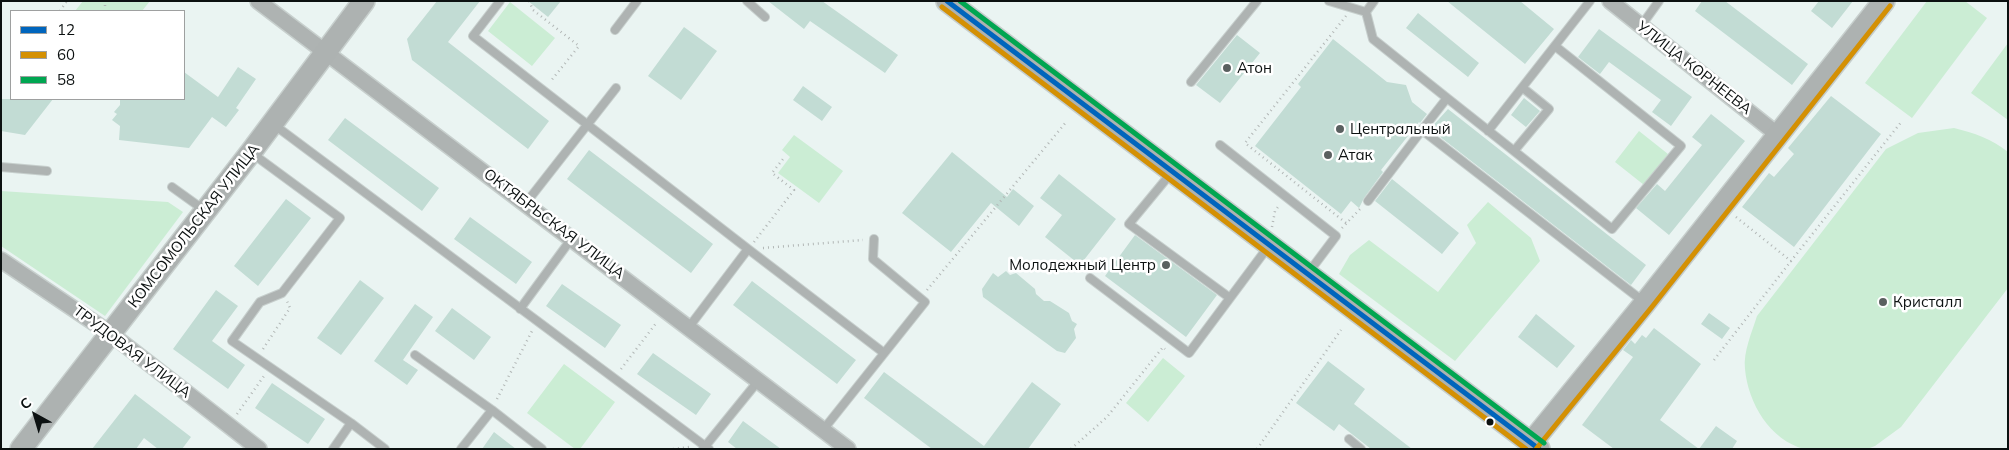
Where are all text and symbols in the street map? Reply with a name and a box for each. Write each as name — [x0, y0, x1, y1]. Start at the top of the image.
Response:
legend — [10, 10, 185, 100]
street label: УЛИЦА КОРНЕЕВА — [1633, 18, 1755, 118]
text: 12 — [57, 20, 75, 39]
text: 60 — [57, 45, 75, 64]
place label: Атон — [1237, 59, 1272, 77]
marker: Атон — [1221, 62, 1233, 74]
text: 58 — [57, 70, 75, 89]
place label: Центральный — [1350, 120, 1451, 138]
marker: Центральный — [1334, 123, 1346, 135]
street label: КОМСОМОЛЬСКАЯ УЛИЦА — [125, 141, 263, 311]
place label: Атак — [1338, 146, 1373, 164]
marker: Атак — [1322, 149, 1334, 161]
street label: ОКТЯБРЬСКАЯ УЛИЦА — [480, 165, 628, 283]
place label: Молодежный Центр — [1009, 256, 1156, 274]
marker: Молодежный Центр — [1160, 259, 1172, 271]
place label: Кристалл — [1893, 293, 1962, 311]
marker: Кристалл — [1877, 296, 1889, 308]
street label: ТРУДОВАЯ УЛИЦА — [70, 302, 194, 402]
north arrow — [10, 390, 60, 440]
text: С — [16, 393, 35, 413]
unlabelled marker — [1485, 417, 1495, 427]

